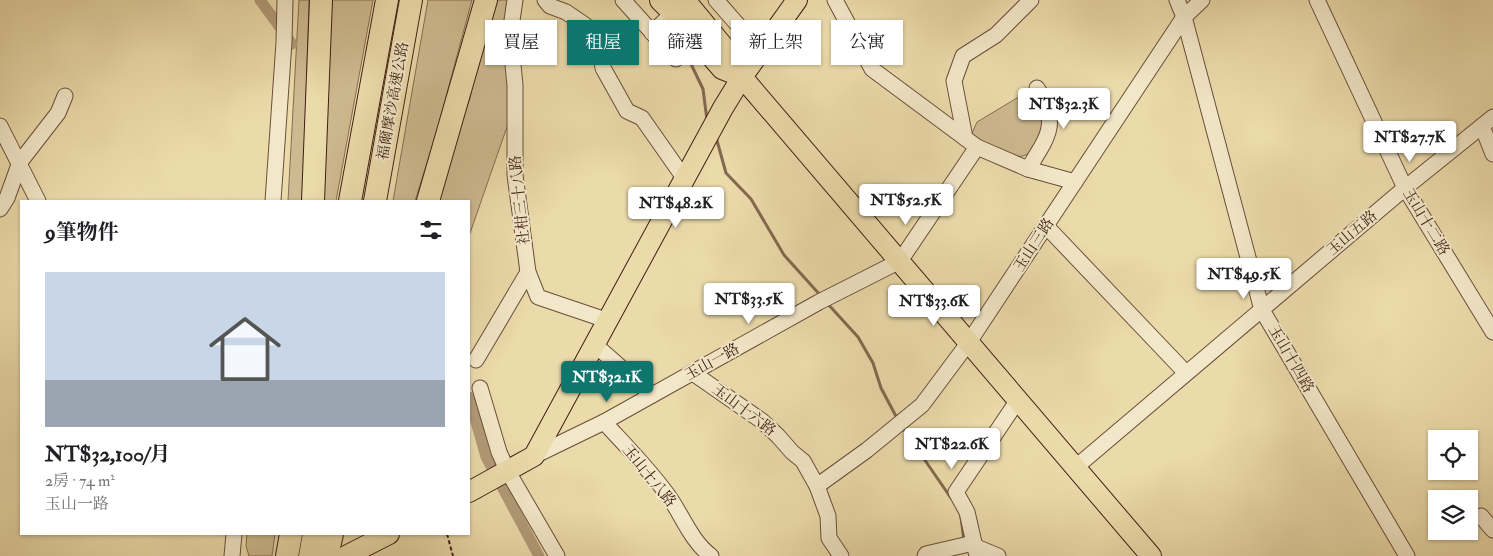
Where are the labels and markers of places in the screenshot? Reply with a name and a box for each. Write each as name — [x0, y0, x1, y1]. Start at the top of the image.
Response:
pin: NT$32.3K — [1012, 88, 1116, 130]
pin: NT$27.7K — [1358, 120, 1462, 163]
pin: NT$52.5K — [854, 184, 958, 226]
pin: NT$48.2K — [624, 186, 728, 229]
pin: NT$49.5K — [1192, 258, 1296, 300]
pin: NT$33.5K — [697, 282, 801, 325]
pin: NT$33.6K — [882, 284, 986, 327]
pin: NT$32.1K — [555, 360, 659, 403]
pin: NT$22.6K — [900, 428, 1004, 470]

